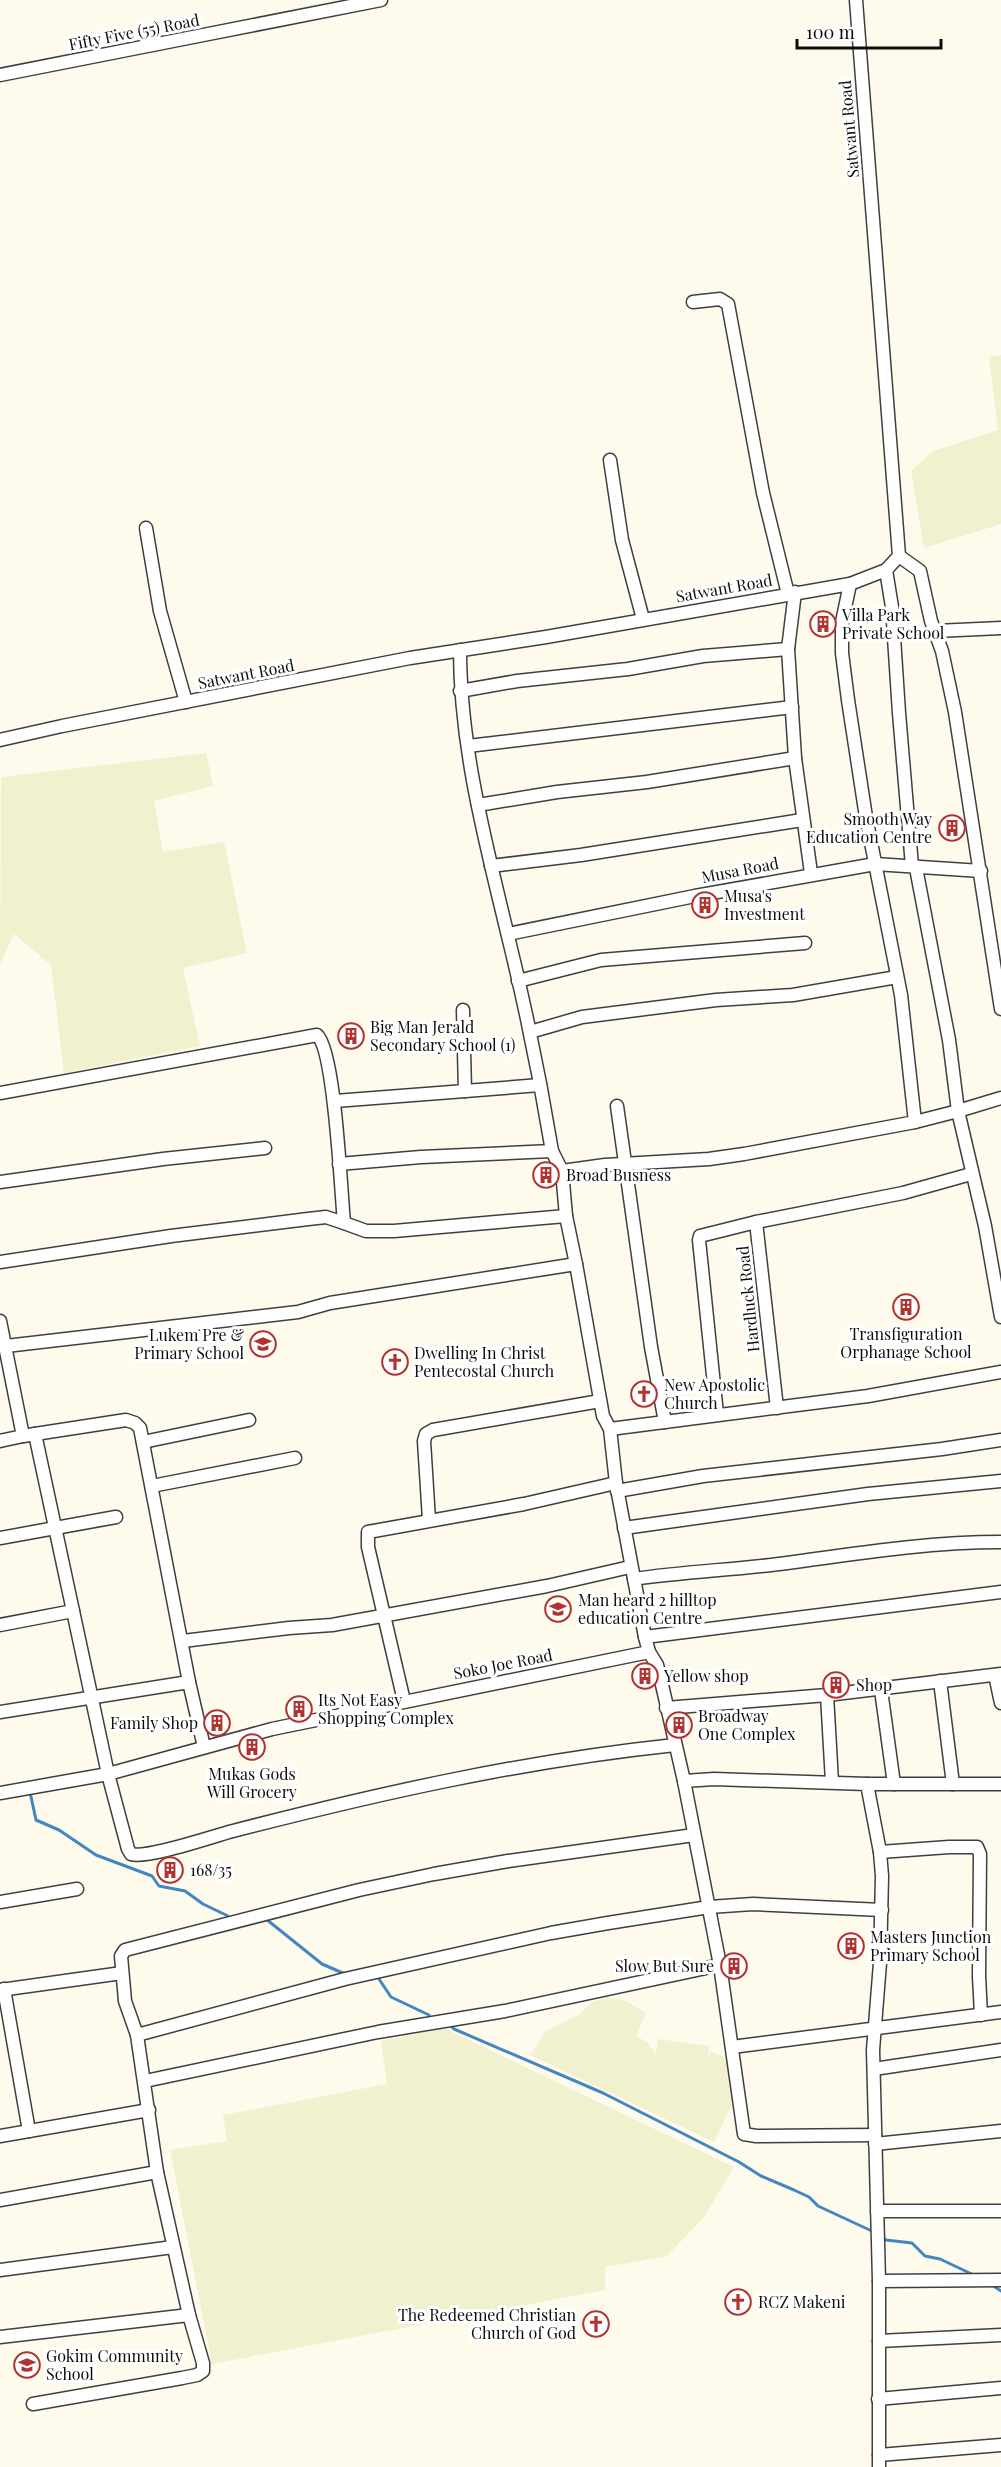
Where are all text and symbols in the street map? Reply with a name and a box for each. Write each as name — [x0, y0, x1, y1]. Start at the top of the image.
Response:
street label: Fifty Five (55) Road — [67, 9, 201, 54]
scale bar — [797, 12, 941, 50]
text: 100 m — [806, 20, 855, 44]
street label: Satwant Road — [834, 79, 863, 179]
street label: Satwant Road — [674, 569, 774, 606]
place label: Villa Park Private School — [841, 604, 945, 643]
building icon: Villa Park Private School — [808, 609, 838, 639]
street label: Satwant Road — [196, 654, 296, 693]
place label: Smooth Way Education Centre — [806, 808, 932, 847]
building icon: Smooth Way Education Centre — [937, 813, 967, 843]
street label: Musa Road — [699, 852, 780, 887]
place label: Musa's Investment — [724, 885, 805, 924]
building icon: Musa's Investment — [690, 890, 720, 920]
place label: Big Man Jerald Secondary School (1) — [370, 1016, 515, 1055]
building icon: Big Man Jerald Secondary School (1) — [336, 1021, 366, 1051]
building icon: Broad Busness — [531, 1160, 561, 1190]
place label: Broad Busness — [566, 1164, 671, 1185]
street label: Hardluck Road — [731, 1245, 764, 1353]
building icon: Transfiguration Orphanage School — [891, 1292, 921, 1322]
place label: Transfiguration Orphanage School — [840, 1323, 972, 1362]
place label: Lukem Pre & Primary School — [134, 1324, 245, 1363]
school or university icon: Lukem Pre & Primary School — [248, 1329, 278, 1359]
place label: Dwelling In Christ Pentecostal Church — [414, 1342, 555, 1381]
church icon: Dwelling In Christ Pentecostal Church — [380, 1347, 410, 1377]
place label: New Apostolic Church — [664, 1374, 765, 1413]
church icon: New Apostolic Church — [629, 1379, 659, 1409]
place label: Man heard 2 hilltop education Centre — [578, 1589, 717, 1628]
school or university icon: Man heard 2 hilltop education Centre — [543, 1594, 573, 1624]
street label: Soko Joe Road — [452, 1644, 554, 1683]
building icon: Yellow shop — [630, 1661, 660, 1691]
place label: Yellow shop — [663, 1665, 749, 1686]
building icon: Shop — [821, 1670, 851, 1700]
place label: Shop — [856, 1674, 892, 1695]
place label: Its Not Easy Shopping Complex — [318, 1689, 454, 1728]
building icon: Its Not Easy Shopping Complex — [284, 1694, 314, 1724]
place label: Broadway One Complex — [698, 1705, 796, 1744]
building icon: Family Shop — [202, 1708, 232, 1738]
building icon: Broadway One Complex — [664, 1710, 694, 1740]
place label: Family Shop — [110, 1712, 198, 1733]
building icon: Mukas Gods Will Grocery — [237, 1732, 267, 1762]
place label: Mukas Gods Will Grocery — [206, 1763, 297, 1802]
building icon: 168/35 — [155, 1855, 185, 1885]
place label: 168/35 — [190, 1859, 232, 1880]
place label: Masters Junction Primary School — [870, 1926, 992, 1965]
building icon: Masters Junction Primary School — [836, 1931, 866, 1961]
building icon: Slow But Sure — [719, 1951, 749, 1981]
place label: Slow But Sure — [615, 1955, 714, 1976]
church icon: RCZ Makeni — [723, 2287, 753, 2317]
place label: RCZ Makeni — [758, 2291, 846, 2312]
place label: The Redeemed Christian Church of God — [398, 2304, 576, 2343]
church icon: The Redeemed Christian Church of God — [581, 2309, 611, 2339]
place label: Gokim Community School — [46, 2345, 183, 2384]
school or university icon: Gokim Community School — [12, 2350, 42, 2380]

